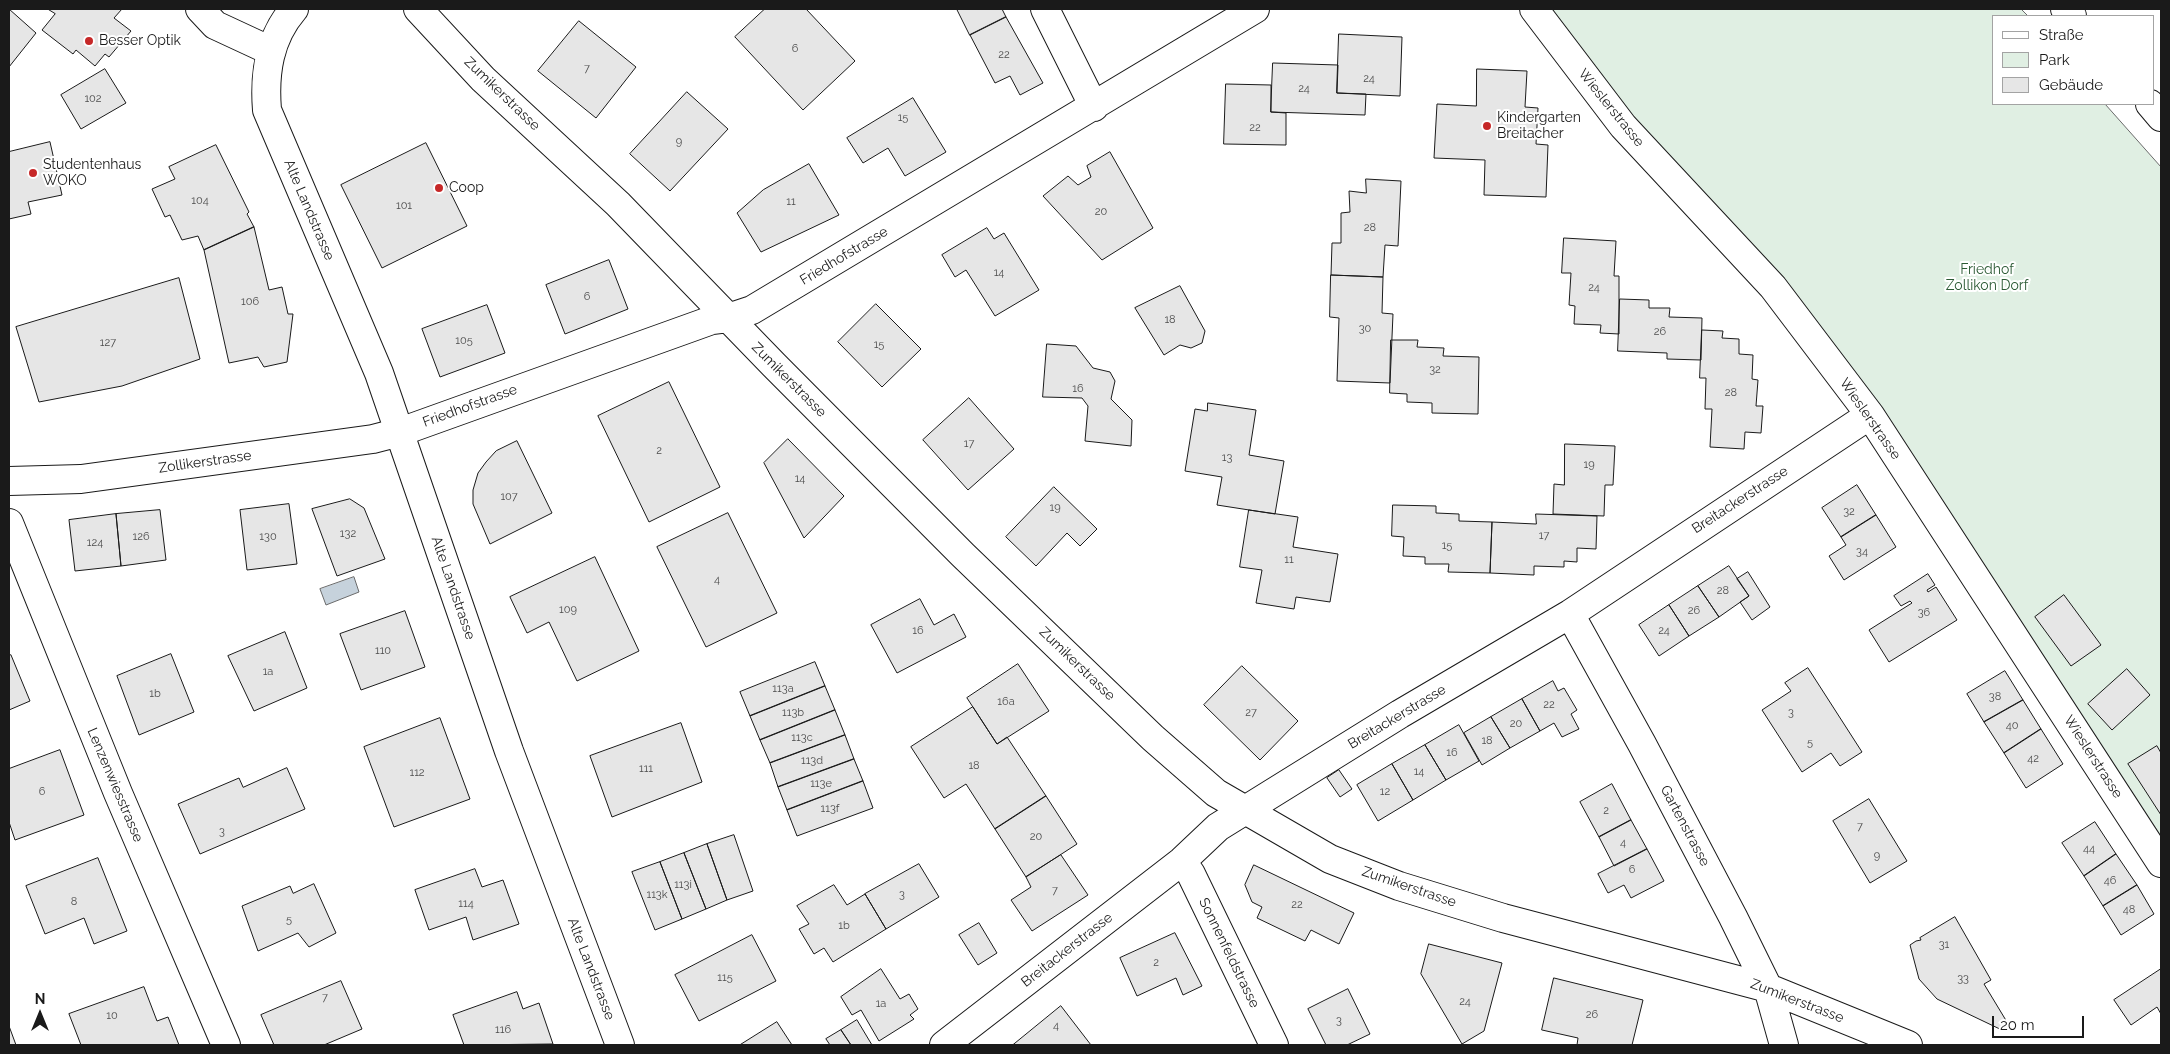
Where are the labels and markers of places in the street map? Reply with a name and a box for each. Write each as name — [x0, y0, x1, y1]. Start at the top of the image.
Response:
place label: Besser Optik — [99, 33, 181, 49]
marker: Besser Optik — [83, 35, 95, 47]
place label: Kindergarten Breitacher — [1497, 110, 1581, 142]
marker: Kindergarten Breitacher — [1481, 120, 1493, 132]
place label: Studentenhaus WOKO — [43, 157, 141, 190]
marker: Studentenhaus WOKO — [27, 167, 39, 179]
place label: Coop — [449, 180, 484, 196]
marker: Coop — [433, 182, 445, 194]

